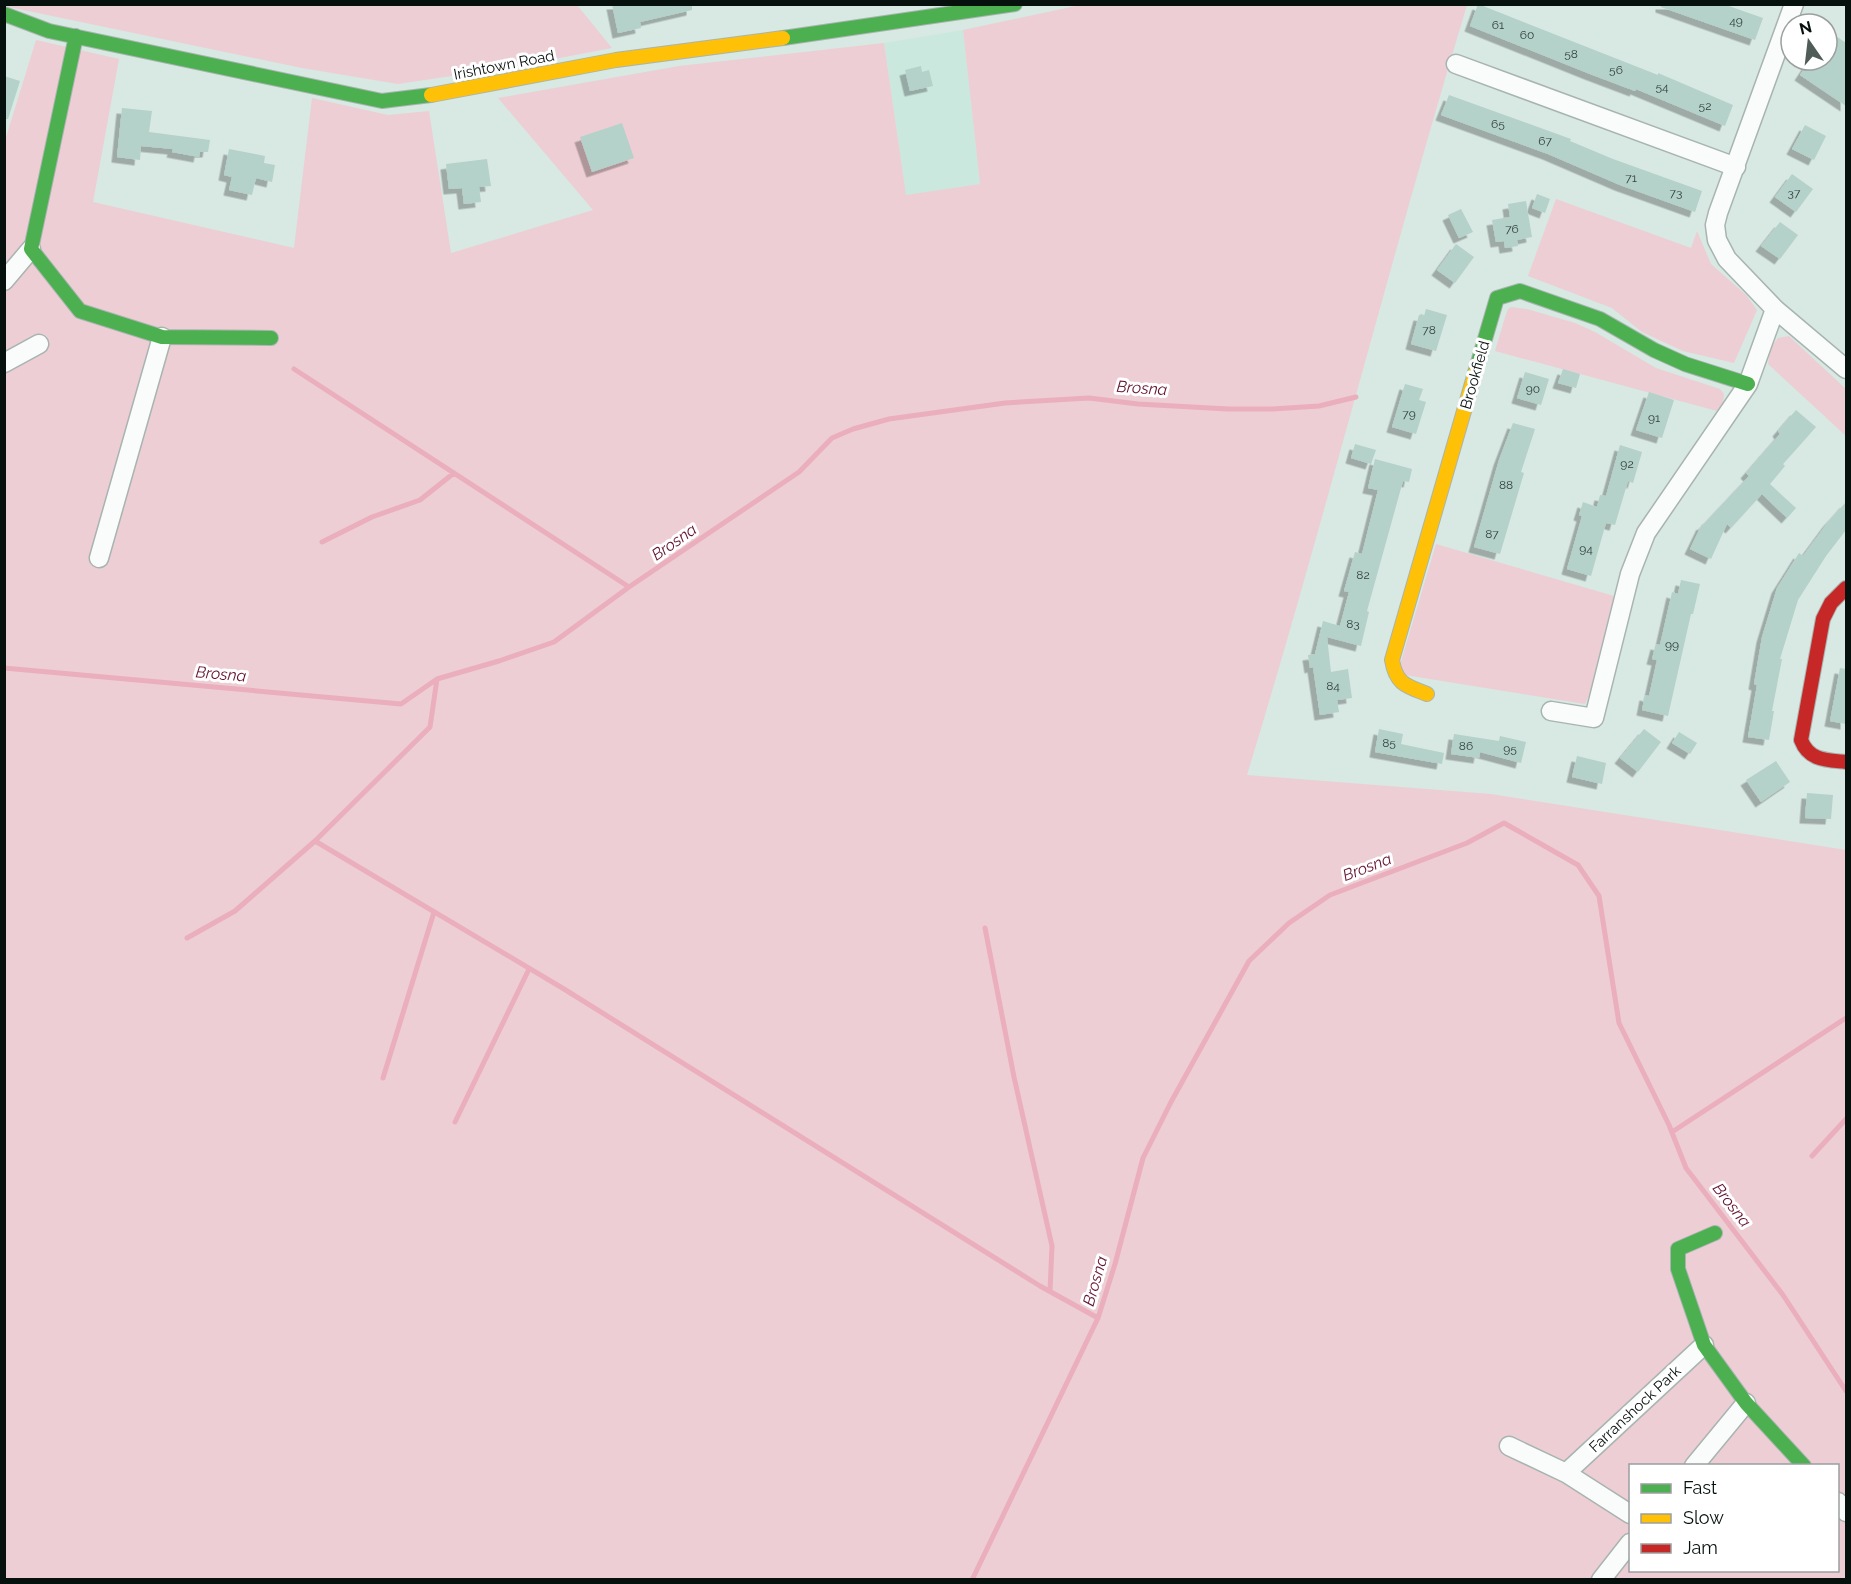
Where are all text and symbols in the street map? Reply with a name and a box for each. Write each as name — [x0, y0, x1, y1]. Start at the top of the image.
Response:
north arrow — [1779, 12, 1839, 72]
house number: 49 — [1729, 14, 1743, 28]
text: N — [1797, 17, 1814, 39]
house number: 61 — [1492, 18, 1504, 32]
house number: 60 — [1520, 28, 1534, 42]
street label: Irishtown Road — [452, 46, 556, 84]
house number: 58 — [1564, 47, 1578, 61]
house number: 56 — [1609, 63, 1623, 77]
house number: 54 — [1655, 80, 1669, 94]
house number: 52 — [1699, 99, 1711, 113]
house number: 65 — [1491, 117, 1505, 131]
house number: 67 — [1538, 134, 1552, 148]
house number: 71 — [1625, 171, 1637, 185]
house number: 73 — [1670, 186, 1682, 200]
house number: 37 — [1788, 186, 1801, 200]
house number: 76 — [1505, 222, 1519, 236]
house number: 78 — [1422, 323, 1436, 337]
street label: Brookfield — [1457, 339, 1493, 411]
water label: Brosna — [1116, 377, 1168, 399]
house number: 90 — [1526, 382, 1540, 396]
house number: 79 — [1402, 407, 1416, 421]
house number: 91 — [1648, 411, 1660, 425]
house number: 92 — [1620, 457, 1634, 471]
house number: 88 — [1499, 478, 1513, 492]
water label: Brosna — [648, 519, 701, 564]
house number: 87 — [1485, 527, 1499, 541]
house number: 94 — [1579, 542, 1593, 556]
house number: 82 — [1356, 568, 1370, 582]
house number: 83 — [1346, 617, 1360, 631]
house number: 99 — [1665, 638, 1679, 652]
water label: Brosna — [195, 662, 247, 686]
house number: 84 — [1326, 679, 1340, 693]
house number: 85 — [1382, 736, 1396, 750]
house number: 86 — [1459, 739, 1473, 753]
house number: 95 — [1503, 742, 1517, 756]
water label: Brosna — [1340, 849, 1394, 885]
water label: Brosna — [1709, 1179, 1755, 1231]
water label: Brosna — [1079, 1254, 1111, 1308]
street label: Farranshock Park — [1585, 1362, 1685, 1456]
legend — [1629, 1464, 1839, 1572]
text: Fast — [1683, 1477, 1717, 1498]
text: Slow — [1683, 1507, 1724, 1528]
text: Jam — [1683, 1537, 1718, 1558]

